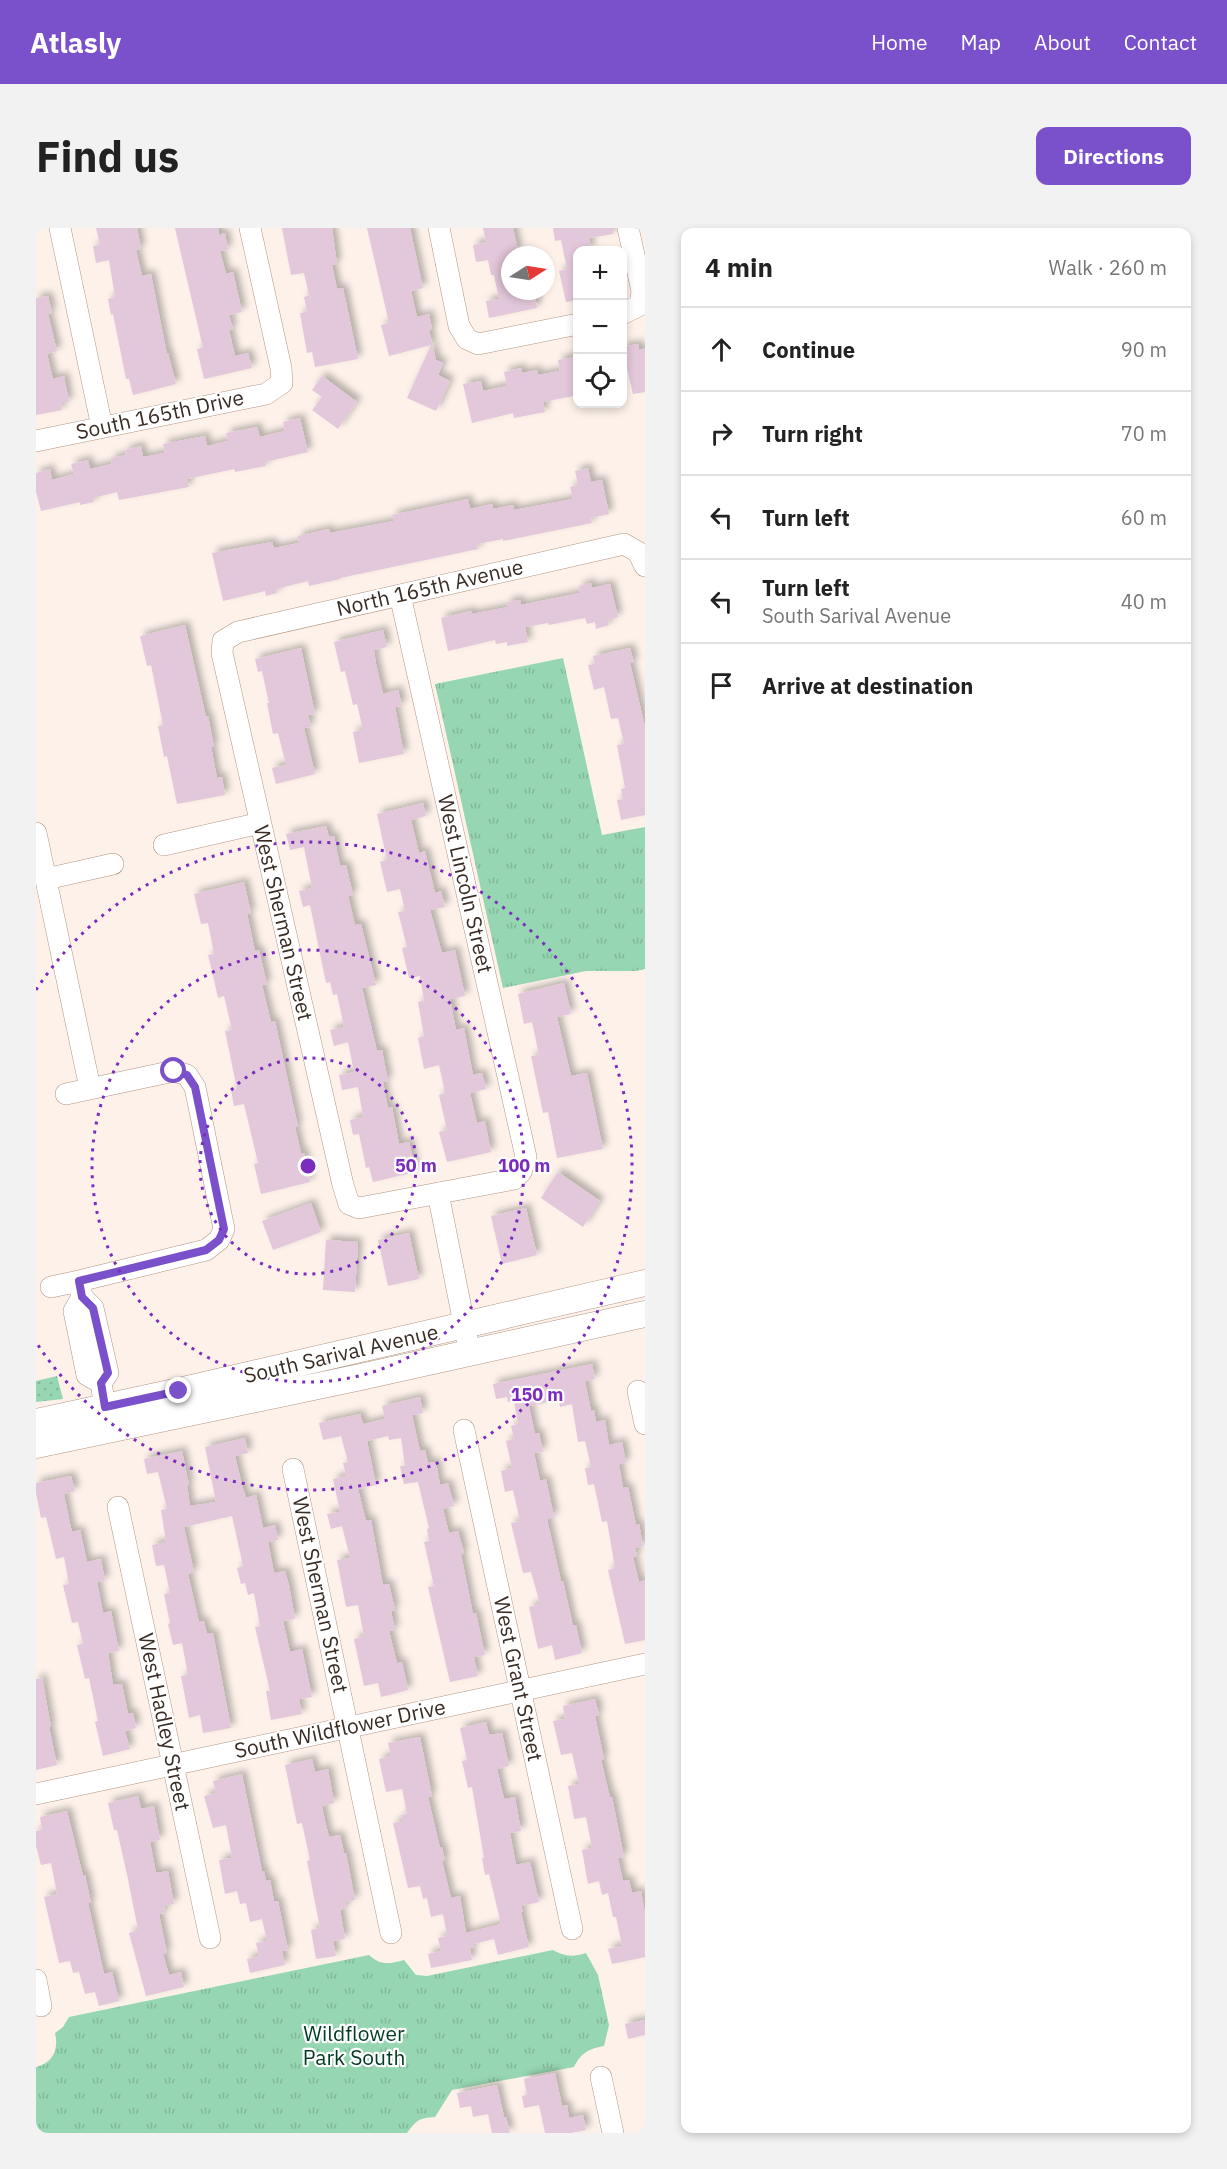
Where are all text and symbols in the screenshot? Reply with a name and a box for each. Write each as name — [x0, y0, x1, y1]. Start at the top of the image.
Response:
text: Atlasly — [30, 24, 121, 61]
text: Home — [871, 28, 928, 56]
text: Map — [961, 28, 1001, 56]
text: About — [1034, 28, 1091, 56]
text: Contact — [1124, 28, 1197, 56]
button: Directions — [1036, 127, 1191, 185]
text: Find us — [36, 129, 179, 184]
north arrow — [501, 246, 555, 300]
map controls — [573, 246, 627, 408]
button: + — [573, 246, 627, 300]
text: 4 min — [705, 250, 773, 284]
text: Walk · 260 m — [1049, 254, 1167, 281]
button: − — [573, 300, 627, 354]
icon: ahead — [705, 333, 738, 366]
text: Continue — [762, 335, 855, 364]
text: 90 m — [1121, 336, 1167, 363]
button: locate — [573, 354, 627, 408]
street label: South 165th Drive — [73, 383, 246, 445]
icon: right — [705, 417, 738, 450]
text: Turn right — [762, 419, 863, 448]
text: 70 m — [1121, 420, 1167, 447]
icon: left — [705, 501, 738, 534]
text: Turn left — [762, 503, 850, 532]
text: 60 m — [1121, 504, 1167, 531]
street label: North 165th Avenue — [334, 552, 526, 622]
text: Turn left — [762, 573, 850, 602]
icon: left — [705, 585, 738, 618]
text: 40 m — [1121, 588, 1167, 615]
text: South Sarival Avenue — [762, 602, 951, 629]
icon: arrive — [705, 669, 738, 702]
text: Arrive at destination — [762, 671, 973, 700]
street label: West Lincoln Street — [432, 792, 500, 976]
street label: West Sherman Street — [248, 822, 320, 1023]
route start — [160, 1057, 186, 1083]
text: 50 m — [395, 1154, 437, 1177]
text: 100 m — [498, 1154, 550, 1177]
centre of rings — [298, 1156, 318, 1176]
street label: South Sarival Avenue — [241, 1317, 441, 1389]
route end — [165, 1377, 191, 1403]
text: 150 m — [511, 1383, 563, 1406]
street label: West Sherman Street — [287, 1494, 355, 1695]
street label: West Grant Street — [488, 1594, 550, 1764]
street label: West Hadley Street — [132, 1630, 197, 1813]
street label: South Wildflower Drive — [232, 1692, 448, 1764]
park label: Wildflower Park South — [303, 2019, 405, 2071]

